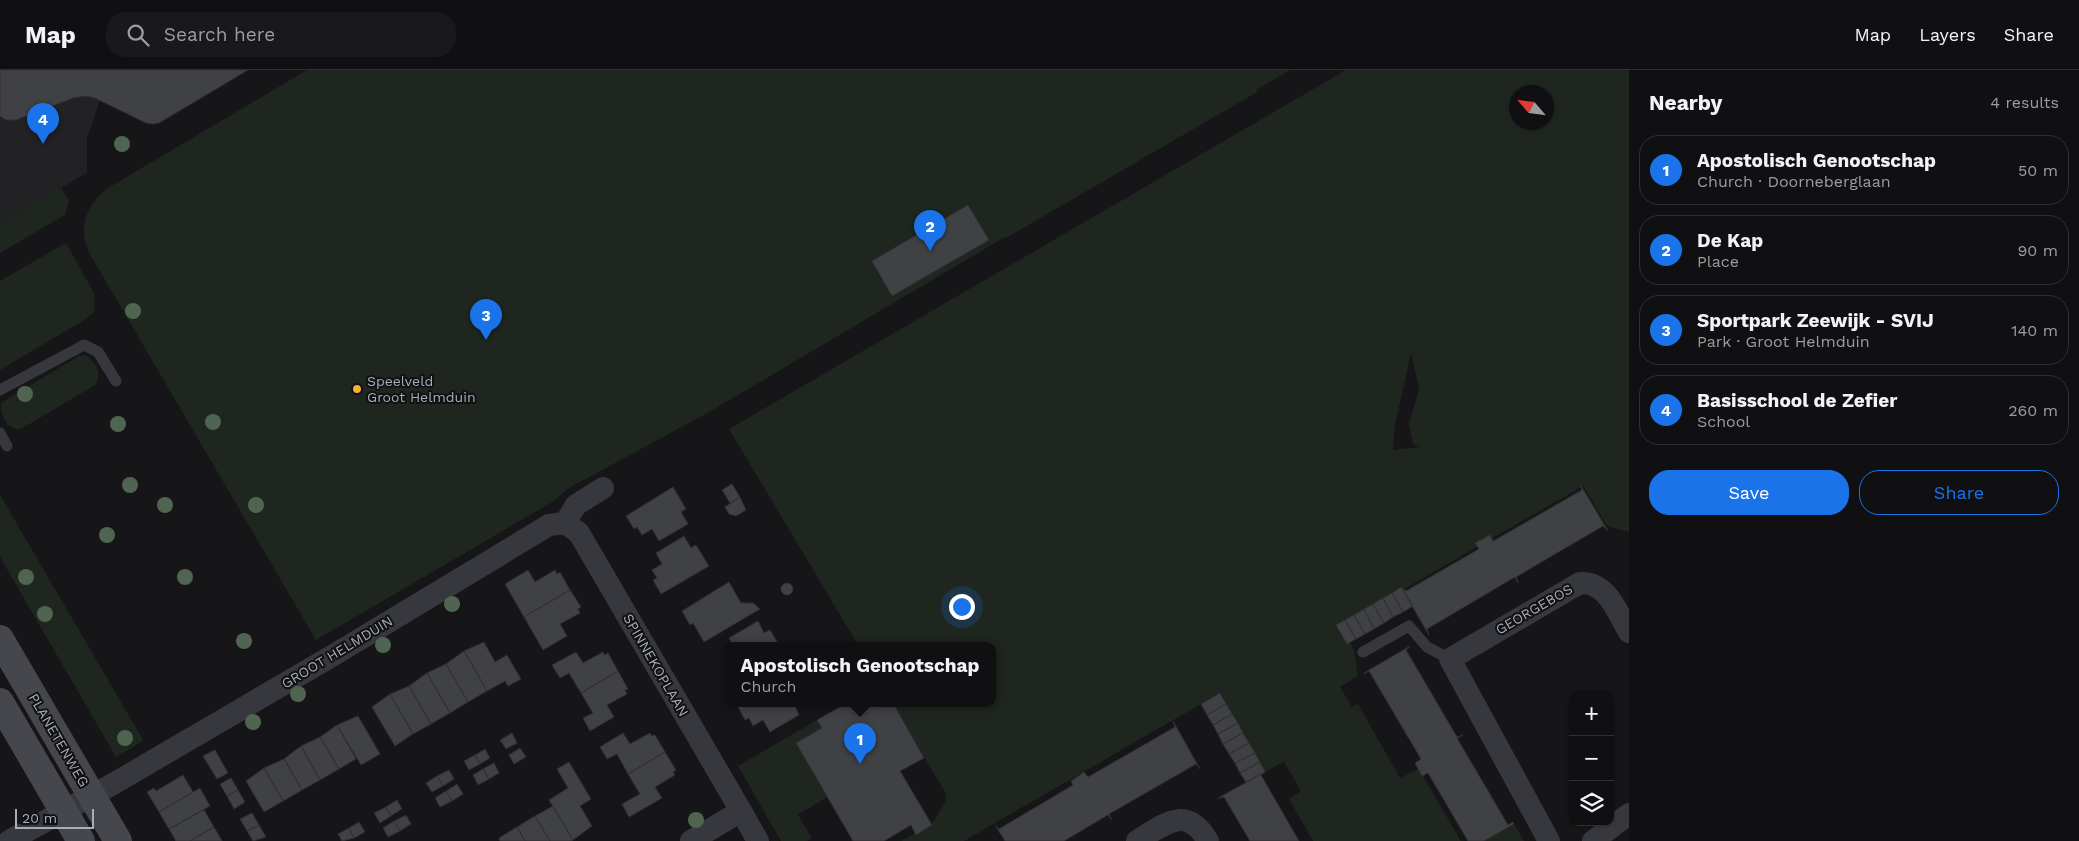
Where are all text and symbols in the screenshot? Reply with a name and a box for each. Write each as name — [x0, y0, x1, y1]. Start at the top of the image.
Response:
search box — [106, 12, 456, 57]
text: Map — [25, 21, 76, 49]
icon: search — [124, 21, 152, 49]
text: Search here — [164, 23, 275, 46]
text: Map — [1854, 24, 1891, 45]
text: Layers — [1919, 24, 1976, 45]
text: Share — [2004, 24, 2054, 45]
north arrow — [1509, 85, 1554, 130]
text: Nearby — [1649, 90, 1722, 115]
text: 4 results — [1990, 93, 2059, 112]
pin: 4 — [27, 103, 59, 144]
text: Apostolisch Genootschap — [1697, 149, 1936, 172]
text: 1 — [1663, 161, 1669, 180]
text: 50 m — [2018, 161, 2058, 180]
text: Church · Doorneberglaan — [1697, 172, 1891, 191]
pin: 2 — [914, 210, 946, 251]
text: De Kap — [1697, 229, 1763, 252]
text: 2 — [1661, 241, 1671, 260]
text: 90 m — [2017, 241, 2058, 260]
text: Place — [1697, 252, 1739, 271]
pin: 3 — [470, 299, 502, 340]
text: Sportpark Zeewijk - SVIJ — [1697, 309, 1934, 332]
text: 3 — [1661, 321, 1671, 340]
text: 140 m — [2011, 321, 2058, 340]
text: Park · Groot Helmduin — [1697, 332, 1870, 351]
place label: Speelveld Groot Helmduin — [367, 373, 476, 405]
marker: Speelveld Groot Helmduin — [351, 383, 363, 395]
text: Basisschool de Zefier — [1697, 389, 1897, 412]
text: 4 — [1661, 401, 1671, 420]
text: 260 m — [2008, 401, 2058, 420]
text: School — [1697, 412, 1750, 431]
button: Save — [1649, 470, 1849, 515]
button: Share — [1859, 470, 2059, 515]
street label: GEORGEBOS — [1493, 581, 1575, 637]
your location — [949, 594, 975, 620]
street label: SPINNEKOPLAAN — [620, 611, 692, 719]
street label: GROOT HELMDUIN — [279, 612, 395, 692]
popup — [724, 642, 996, 707]
text: Apostolisch Genootschap — [741, 654, 979, 677]
text: Church — [741, 677, 796, 696]
street label: PLANETENWEG — [26, 690, 92, 790]
map controls — [1569, 691, 1614, 826]
button: + — [1569, 691, 1614, 736]
pin: 1 — [844, 723, 876, 764]
button: − — [1569, 736, 1614, 781]
button: layers — [1569, 781, 1614, 826]
scale bar — [15, 806, 94, 829]
text: 20 m — [22, 810, 57, 826]

